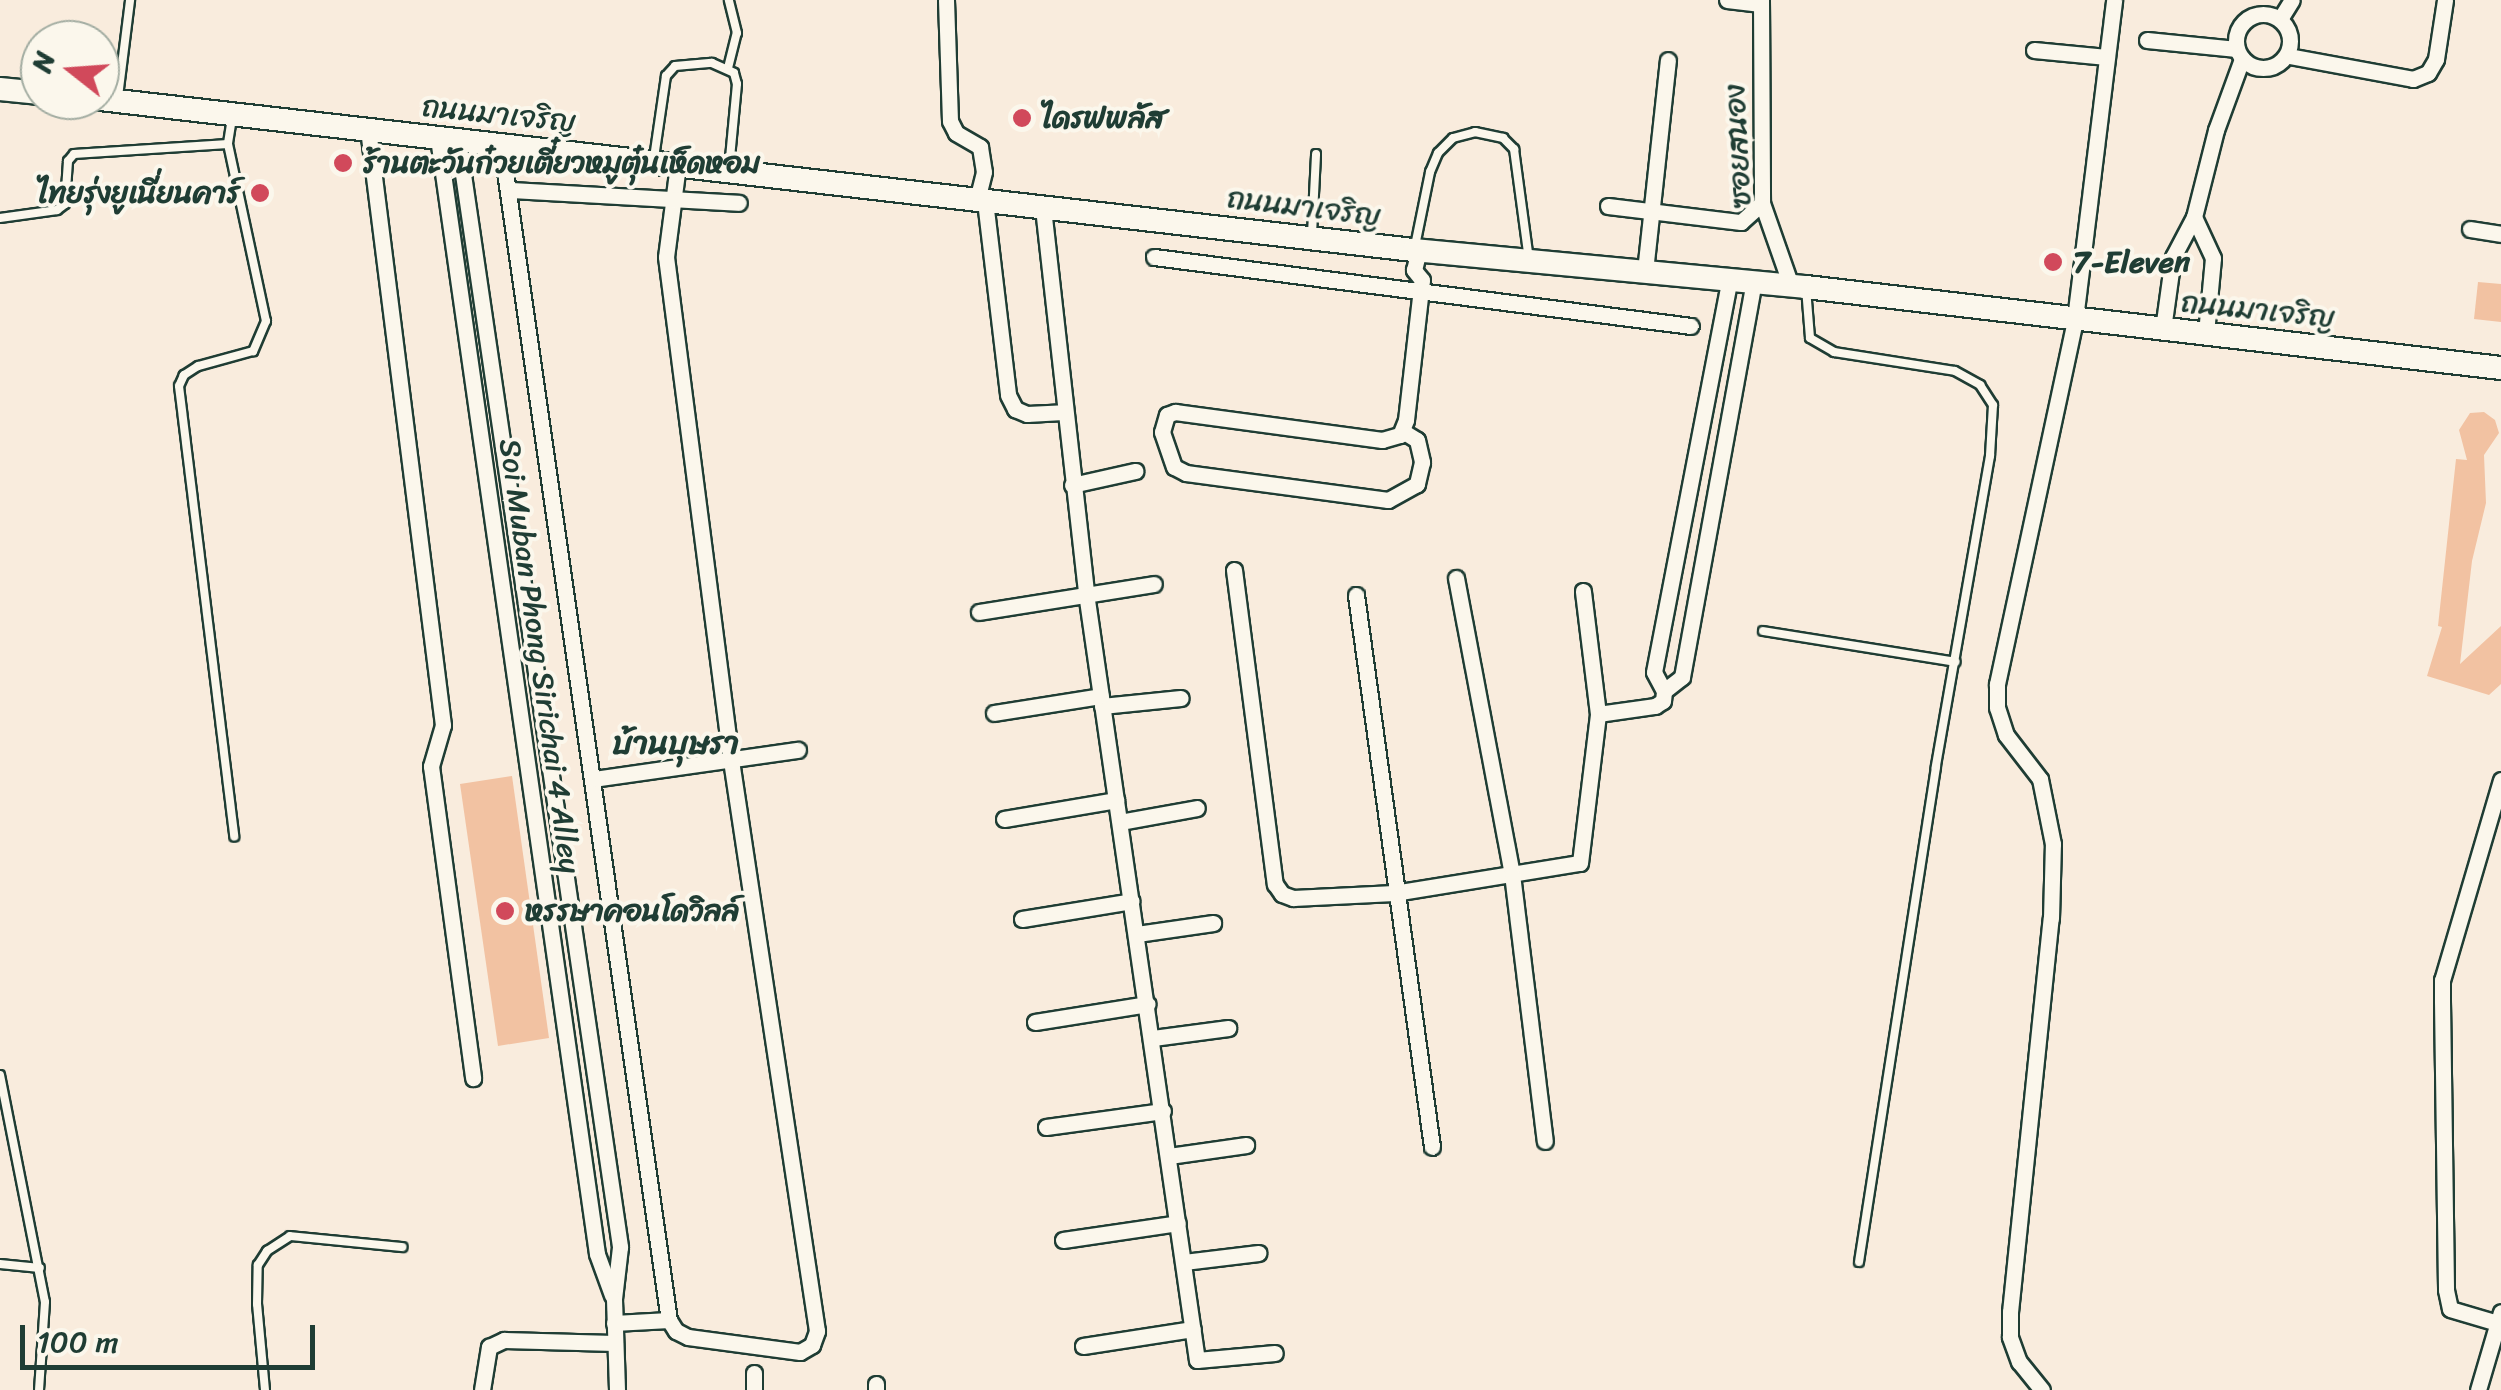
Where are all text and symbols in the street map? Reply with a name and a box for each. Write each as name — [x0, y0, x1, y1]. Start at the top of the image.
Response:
north arrow — [20, 20, 120, 120]
text: N — [16, 45, 69, 78]
street label: ซอยสนอง — [1717, 83, 1759, 209]
street label: ถนนมาเจริญ — [420, 88, 578, 140]
place label: ไดรฟพลัส — [1042, 100, 1164, 136]
marker: ไดรฟพลัส — [1011, 107, 1033, 129]
place label: ร้านตะวันก๋วยเตี๋ยวหมูตุ๋นเห็ดหอม — [363, 145, 760, 181]
marker: ร้านตะวันก๋วยเตี๋ยวหมูตุ๋นเห็ดหอม — [332, 152, 354, 174]
place label: ไทยรุ่งยูเนี่ยนคาร์ — [38, 175, 240, 211]
street label: ถนนมาเจริญ — [1225, 180, 1383, 234]
marker: ไทยรุ่งยูเนี่ยนคาร์ — [249, 182, 271, 204]
place label: 7-Eleven — [2073, 244, 2190, 280]
marker: 7-Eleven — [2042, 251, 2064, 273]
street label: ถนนมาเจริญ — [2179, 284, 2337, 336]
street label: Soi Muban Phong Sirichai 4 Alley — [492, 437, 588, 875]
district label: บ้านบุษรา — [613, 725, 739, 763]
place label: หรรษาคอนโดวิลล์ — [525, 893, 740, 929]
marker: หรรษาคอนโดวิลล์ — [494, 900, 516, 922]
scale bar — [25, 1305, 320, 1367]
text: 100 m — [37, 1315, 119, 1369]

